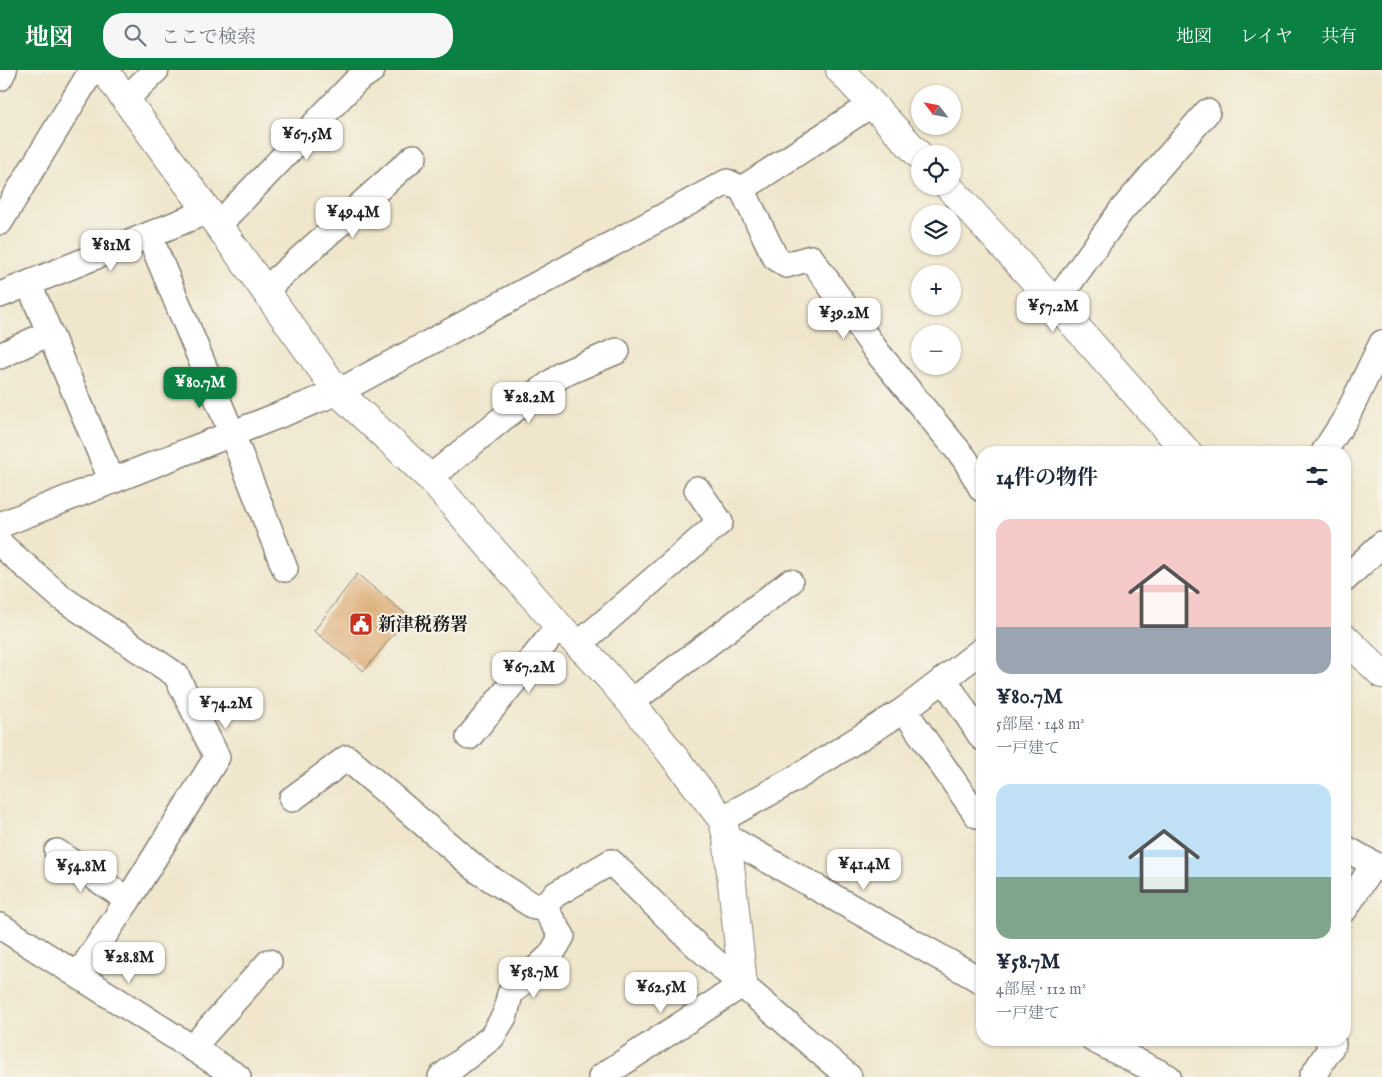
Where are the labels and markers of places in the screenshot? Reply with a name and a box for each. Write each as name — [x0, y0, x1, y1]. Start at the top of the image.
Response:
pin: ¥67.5M — [266, 118, 348, 161]
pin: ¥49.4M — [312, 196, 394, 239]
pin: ¥81M — [81, 230, 141, 272]
pin: ¥57.2M — [1012, 290, 1094, 333]
pin: ¥39.2M — [803, 298, 885, 340]
pin: ¥80.7M — [159, 366, 241, 409]
pin: ¥28.2M — [488, 382, 570, 424]
public building icon: 新津税務署 — [348, 611, 374, 637]
place label: 新津税務署 — [378, 614, 468, 637]
pin: ¥67.2M — [488, 652, 570, 694]
pin: ¥74.2M — [185, 688, 267, 730]
pin: ¥41.4M — [823, 848, 905, 891]
pin: ¥54.8M — [40, 850, 122, 893]
pin: ¥28.8M — [88, 942, 170, 984]
pin: ¥58.7M — [493, 956, 575, 999]
pin: ¥62.5M — [620, 972, 702, 1014]

